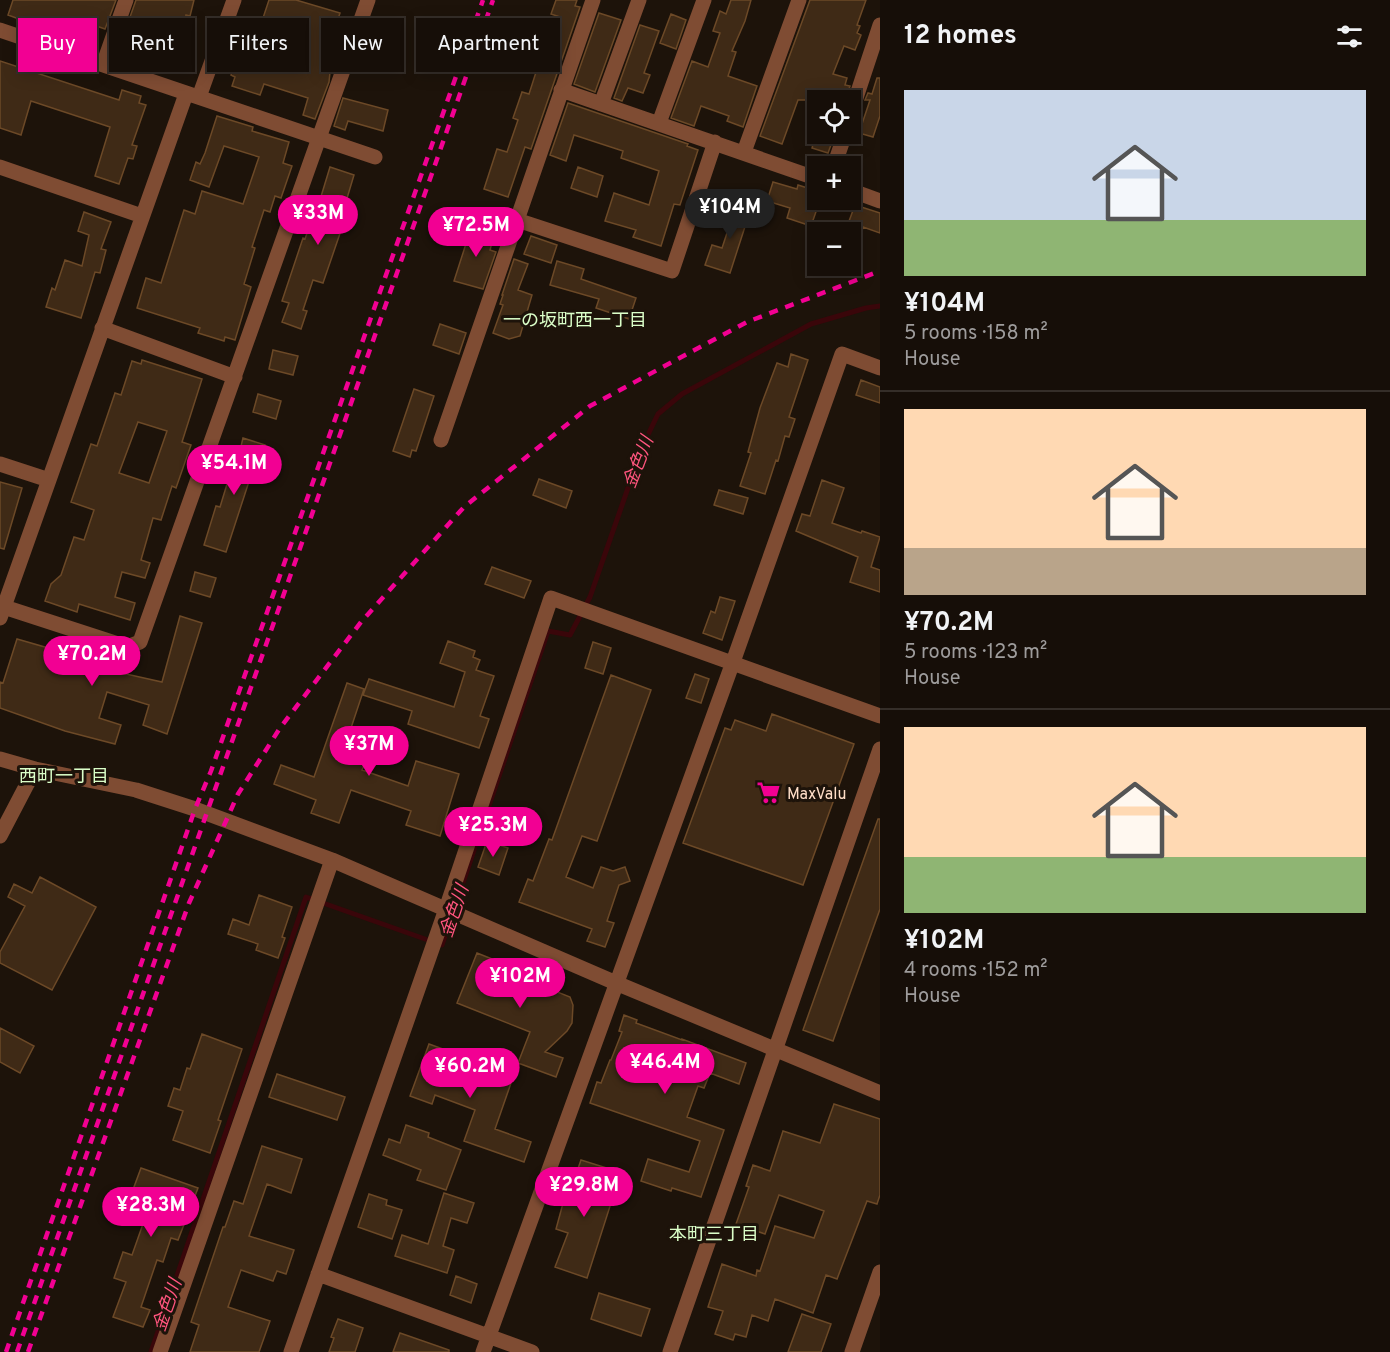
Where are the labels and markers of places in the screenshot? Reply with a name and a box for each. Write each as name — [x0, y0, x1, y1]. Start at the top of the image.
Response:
pin: ¥104M — [688, 189, 772, 240]
pin: ¥33M — [282, 195, 354, 246]
pin: ¥72.5M — [427, 207, 525, 258]
pin: ¥54.1M — [185, 445, 283, 496]
pin: ¥70.2M — [43, 636, 141, 687]
pin: ¥37M — [333, 726, 405, 777]
supermarket icon: MaxValu — [756, 780, 782, 806]
place label: MaxValu — [787, 785, 846, 805]
pin: ¥25.3M — [444, 807, 542, 858]
pin: ¥102M — [478, 958, 562, 1009]
pin: ¥46.4M — [616, 1044, 714, 1095]
pin: ¥60.2M — [421, 1048, 519, 1099]
pin: ¥29.8M — [535, 1167, 633, 1218]
pin: ¥28.3M — [102, 1187, 200, 1238]

